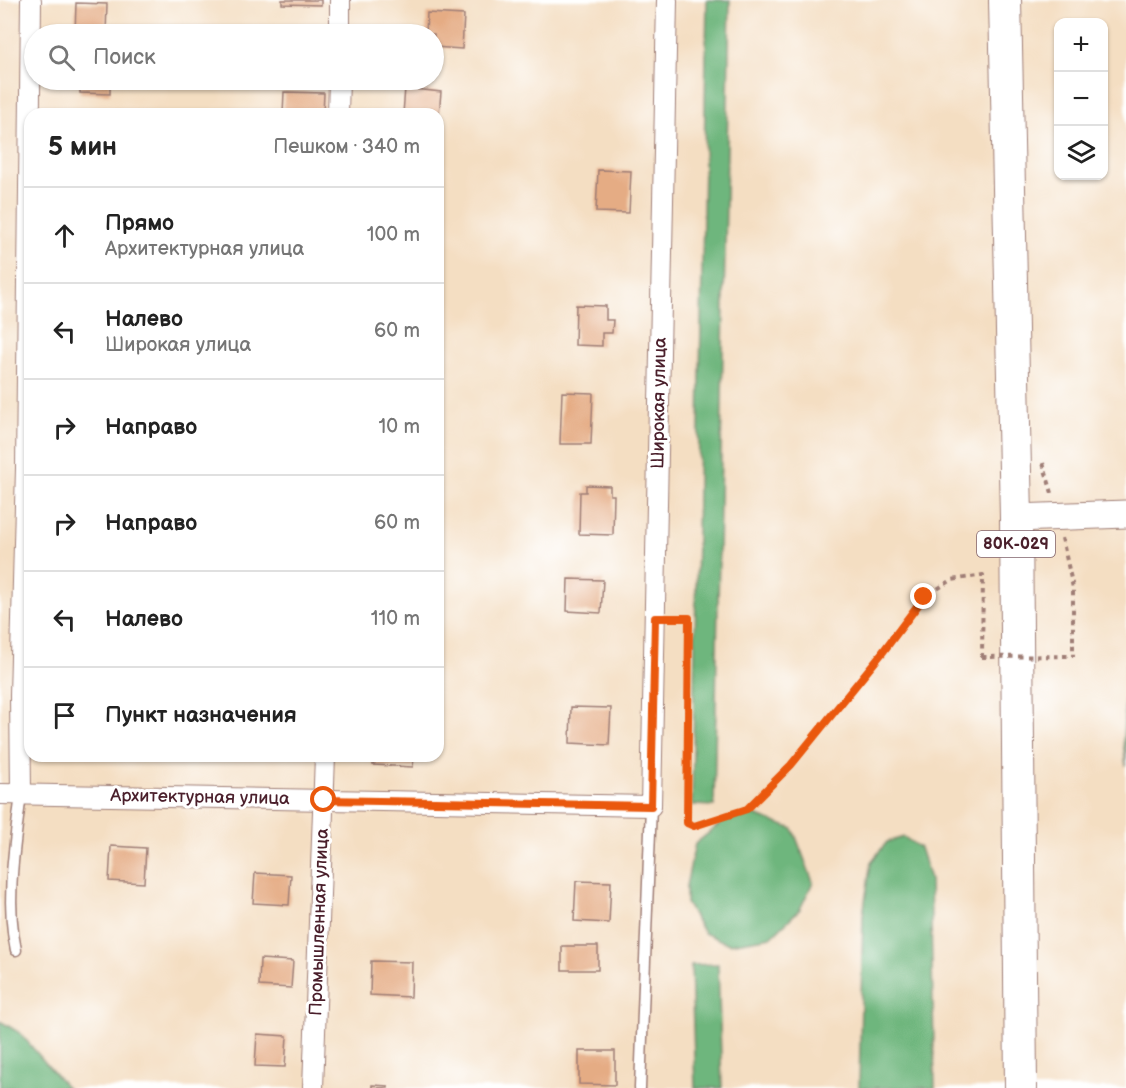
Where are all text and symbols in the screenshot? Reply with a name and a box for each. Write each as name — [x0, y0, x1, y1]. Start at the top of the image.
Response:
map controls — [1054, 18, 1108, 180]
button: + — [1054, 18, 1108, 72]
search box — [24, 24, 444, 90]
icon: search — [45, 41, 78, 74]
text: Поиск — [93, 44, 156, 71]
button: − — [1054, 72, 1108, 126]
button: layers — [1054, 126, 1108, 180]
text: 5 мин — [48, 132, 117, 163]
text: Пешком · 340 m — [273, 135, 420, 159]
text: Прямо — [105, 210, 174, 237]
icon: ahead — [48, 219, 81, 252]
text: 100 m — [367, 223, 420, 247]
text: Архитектурная улица — [105, 237, 304, 261]
text: Налево — [105, 306, 183, 333]
icon: left — [48, 315, 81, 348]
text: 60 m — [374, 319, 420, 343]
text: Широкая улица — [105, 333, 251, 357]
street label: Широкая улица — [647, 337, 671, 469]
icon: right — [48, 411, 81, 444]
text: Направо — [105, 414, 197, 441]
text: 10 m — [379, 415, 420, 439]
icon: right — [48, 507, 81, 540]
text: Направо — [105, 510, 197, 537]
text: 60 m — [374, 511, 420, 535]
road number: 80К-029 — [977, 531, 1055, 557]
route end — [910, 583, 936, 609]
icon: left — [48, 603, 81, 636]
text: Налево — [105, 606, 183, 633]
text: 110 m — [371, 607, 420, 631]
icon: arrive — [48, 699, 81, 732]
text: Пункт назначения — [105, 702, 297, 729]
street label: Архитектурная улица — [109, 785, 290, 809]
route start — [310, 786, 336, 812]
street label: Промышленная улица — [305, 828, 333, 1016]

